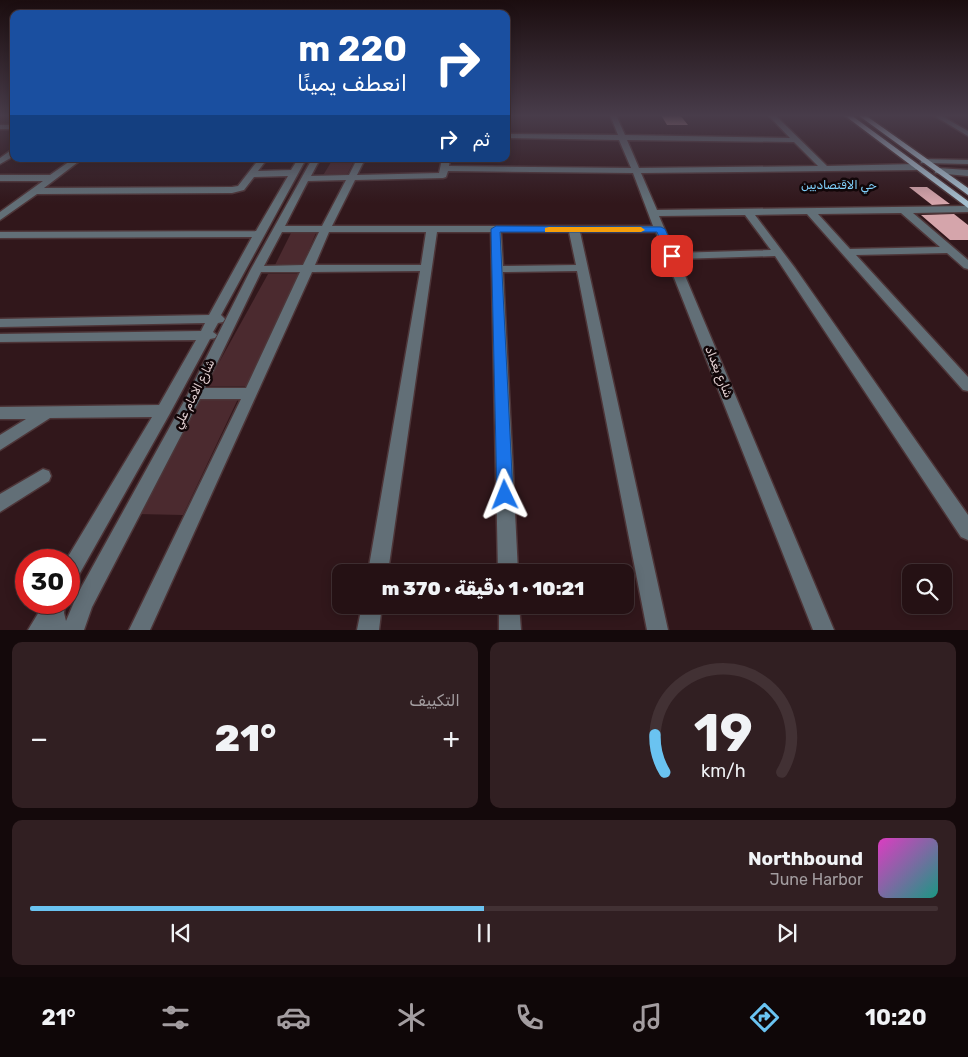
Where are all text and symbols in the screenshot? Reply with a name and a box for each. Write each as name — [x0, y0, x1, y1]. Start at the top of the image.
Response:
text: 220 m — [298, 28, 407, 70]
icon: right — [425, 30, 490, 95]
text: انعطف يمينًا — [297, 70, 407, 97]
icon: right — [434, 125, 462, 153]
text: ثم — [472, 128, 490, 151]
district label: حي الاقتصاديين — [801, 178, 877, 194]
pin — [651, 235, 693, 277]
icon: arrive — [658, 242, 686, 270]
street label: شارع بغداد — [700, 344, 736, 401]
street label: شارع الامام علي — [170, 357, 219, 432]
position arrow — [478, 468, 530, 520]
speed limit sign: 30 — [15, 549, 80, 614]
map controls — [902, 564, 952, 614]
button: search — [902, 564, 952, 614]
text: 10:21 · 1 دقيقة · 370 m — [382, 577, 584, 600]
text: التكييف — [409, 691, 460, 710]
text: 19 — [693, 702, 753, 764]
text: 21° — [215, 715, 276, 761]
text: − — [30, 722, 48, 755]
text: + — [443, 722, 460, 755]
text: km/h — [701, 760, 745, 781]
text: Northbound — [748, 847, 863, 870]
text: June Harbor — [770, 870, 863, 889]
icon: previous — [167, 919, 195, 947]
icon: pause — [470, 919, 498, 947]
icon: next — [773, 919, 801, 947]
icon: filters — [158, 1000, 193, 1035]
icon: car — [276, 1000, 311, 1035]
icon: climate — [394, 1000, 429, 1035]
icon: phone — [512, 1000, 547, 1035]
icon: music — [630, 1000, 665, 1035]
icon: directions — [747, 1000, 782, 1035]
text: 21° — [41, 1004, 76, 1031]
text: 10:20 — [865, 1004, 927, 1031]

